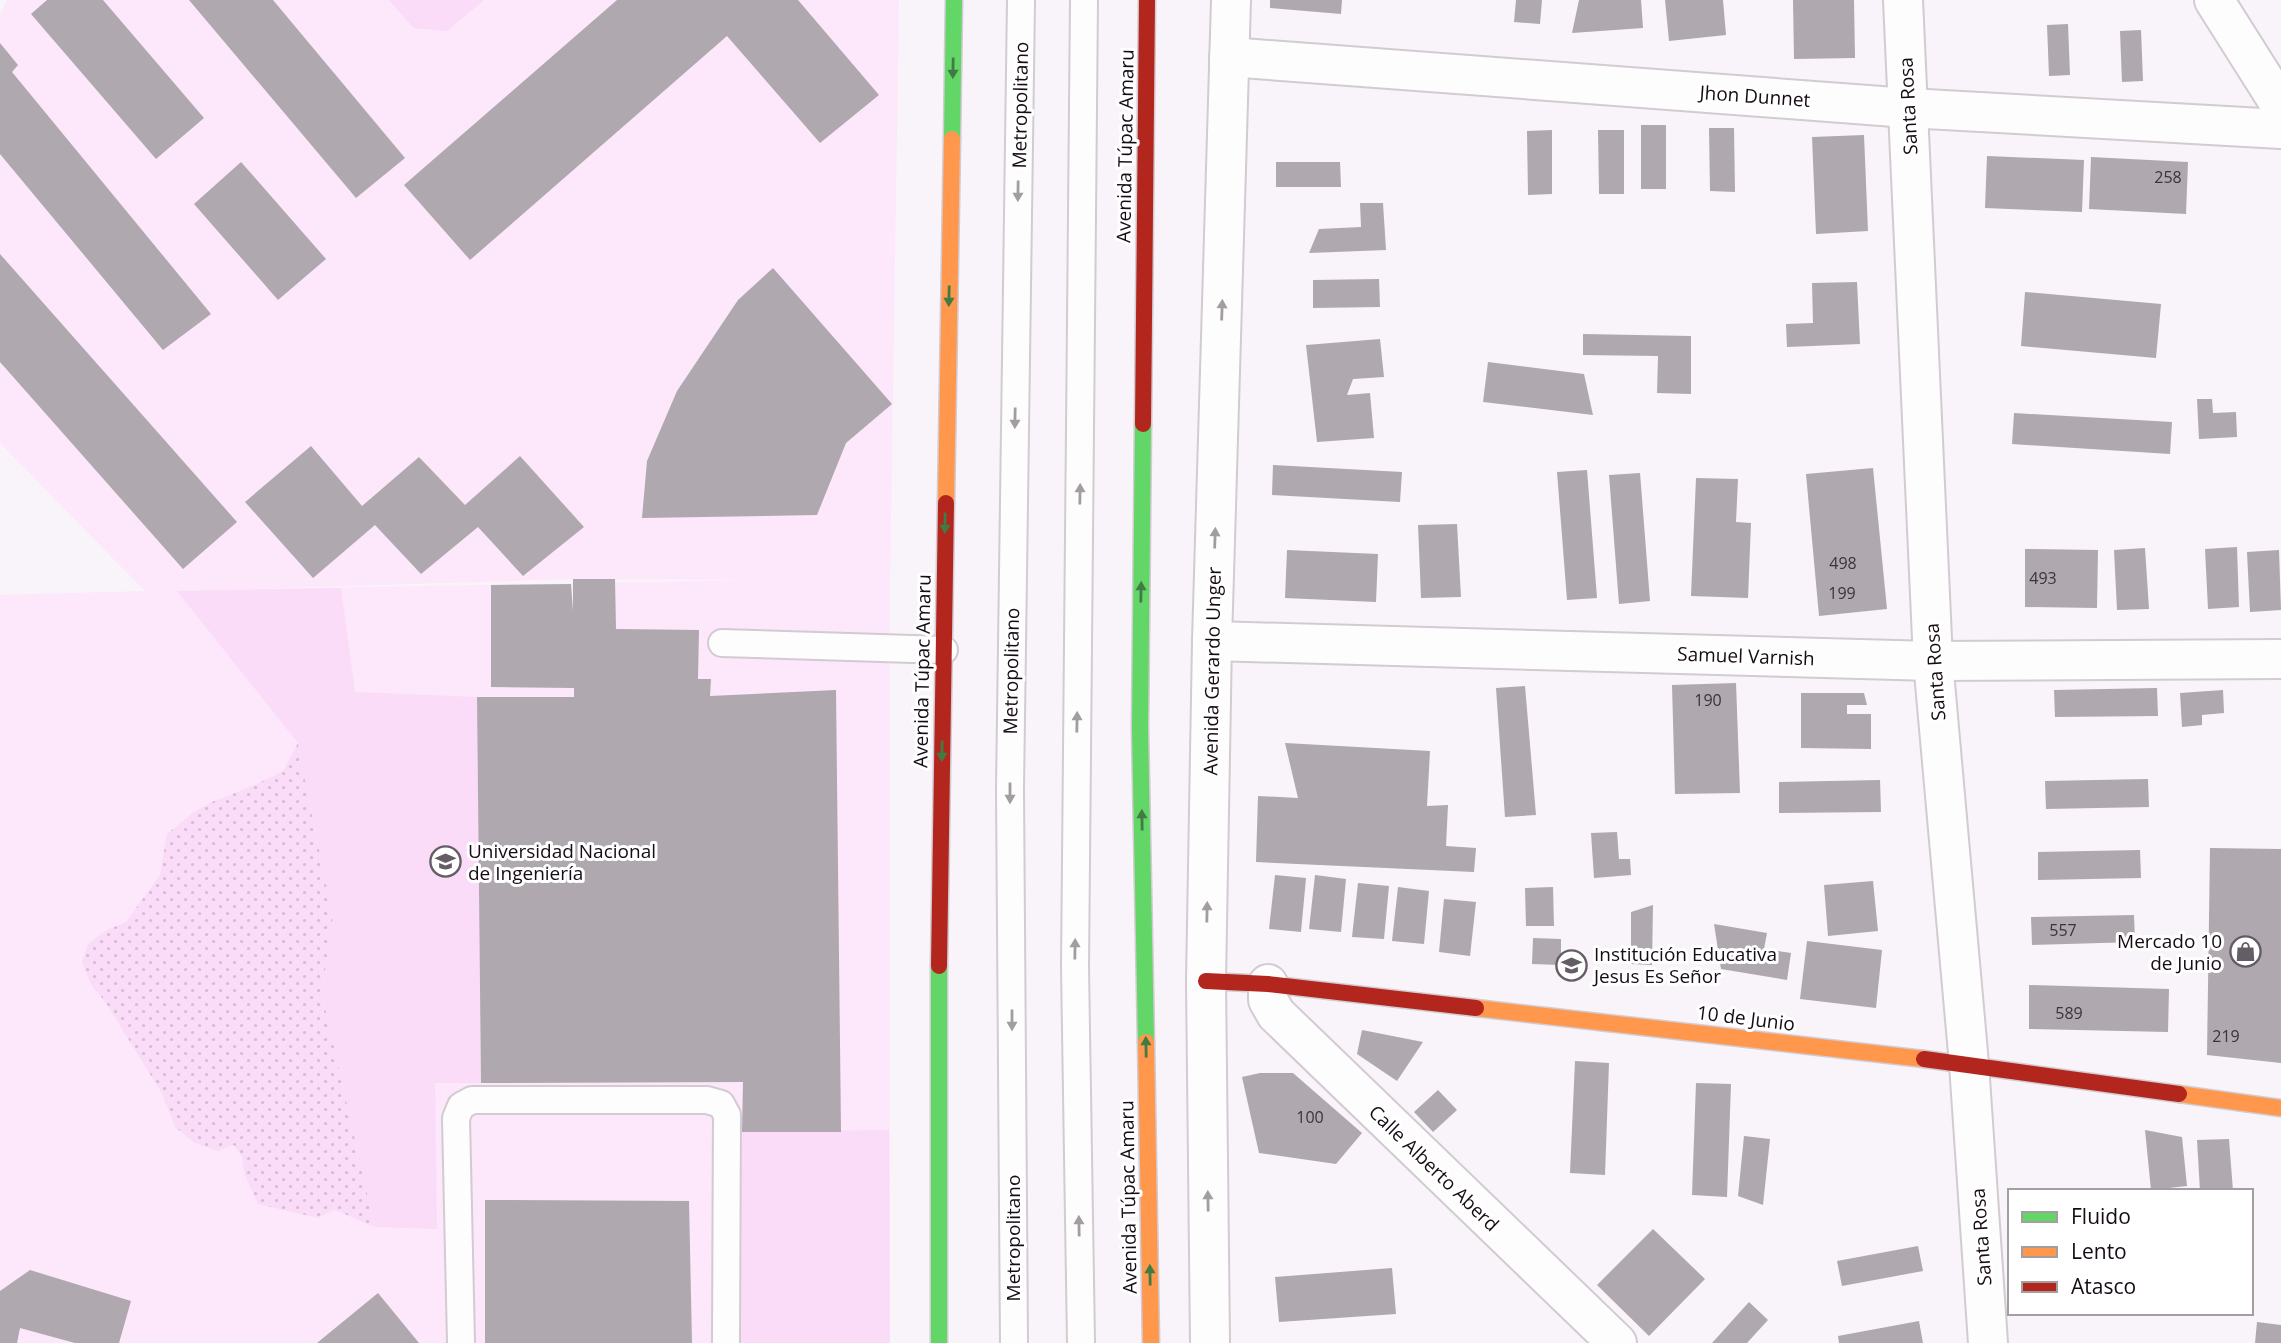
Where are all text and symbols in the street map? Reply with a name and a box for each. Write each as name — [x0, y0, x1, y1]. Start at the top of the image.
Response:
street label: Metropolitano — [1006, 41, 1034, 169]
street label: Avenida Túpac Amaru — [1110, 49, 1140, 243]
one-way arrow — [947, 57, 959, 79]
street label: Santa Rosa — [1892, 57, 1924, 155]
street label: Jhon Dunnet — [1697, 79, 1811, 113]
house number: 258 — [2154, 166, 2182, 188]
one-way arrow — [1013, 180, 1024, 202]
one-way arrow — [943, 285, 955, 307]
one-way arrow — [1216, 299, 1227, 321]
one-way arrow — [1009, 407, 1021, 429]
one-way arrow — [1074, 483, 1085, 505]
one-way arrow — [940, 512, 951, 534]
one-way arrow — [1209, 527, 1221, 549]
house number: 498 — [1829, 552, 1857, 574]
street label: Avenida Gerardo Unger — [1197, 566, 1227, 775]
house number: 493 — [2029, 567, 2057, 589]
street label: Avenida Túpac Amaru — [907, 574, 937, 768]
one-way arrow — [1136, 581, 1147, 603]
house number: 199 — [1828, 582, 1856, 604]
street label: Metropolitano — [997, 607, 1025, 735]
street label: Santa Rosa — [1919, 622, 1951, 722]
street label: Samuel Varnish — [1677, 641, 1815, 671]
house number: 190 — [1694, 689, 1722, 711]
one-way arrow — [1071, 711, 1083, 733]
one-way arrow — [936, 740, 948, 762]
one-way arrow — [1004, 782, 1016, 804]
one-way arrow — [1136, 809, 1148, 831]
place label: Universidad Nacional de Ingeniería — [468, 838, 656, 886]
school or university icon: Universidad Nacional de Ingeniería — [428, 845, 462, 879]
one-way arrow — [1201, 901, 1213, 923]
house number: 557 — [2049, 919, 2077, 941]
place label: Mercado 10 de Junio — [2117, 928, 2222, 976]
shop icon: Mercado 10 de Junio — [2228, 935, 2262, 969]
one-way arrow — [1069, 938, 1081, 960]
place label: Institución Educativa Jesus Es Señor — [1592, 941, 1777, 989]
school or university icon: Institución Educativa Jesus Es Señor — [1554, 948, 1588, 982]
street label: 10 de Junio — [1696, 999, 1796, 1037]
house number: 589 — [2055, 1002, 2083, 1024]
one-way arrow — [1006, 1009, 1017, 1031]
house number: 219 — [2212, 1025, 2240, 1047]
one-way arrow — [1140, 1036, 1152, 1058]
street label: Calle Alberto Aberd — [1363, 1099, 1505, 1237]
street label: Avenida Túpac Amaru — [1113, 1100, 1143, 1294]
house number: 100 — [1296, 1106, 1324, 1128]
street label: Metropolitano — [1000, 1175, 1026, 1301]
street label: Santa Rosa — [1965, 1187, 1997, 1287]
legend — [2008, 1189, 2253, 1315]
one-way arrow — [1203, 1190, 1214, 1212]
text: Fluido — [2071, 1202, 2131, 1230]
one-way arrow — [1073, 1215, 1085, 1237]
text: Lento — [2071, 1237, 2127, 1265]
one-way arrow — [1144, 1264, 1156, 1286]
text: Atasco — [2071, 1272, 2136, 1300]

